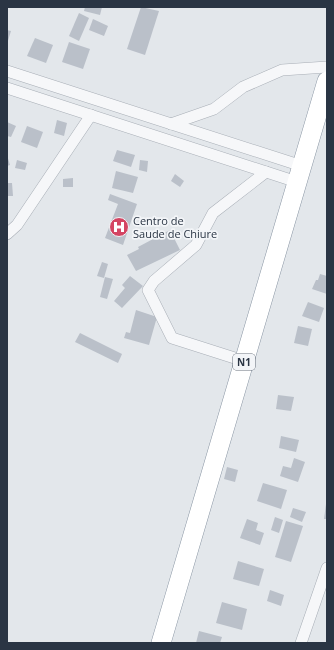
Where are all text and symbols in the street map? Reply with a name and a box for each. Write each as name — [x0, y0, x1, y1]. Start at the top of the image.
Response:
place label: Centro de Saude de Chiure — [133, 213, 217, 241]
hospital icon: Centro de Saude de Chiure — [108, 216, 130, 238]
road number: N1 — [233, 354, 255, 370]

